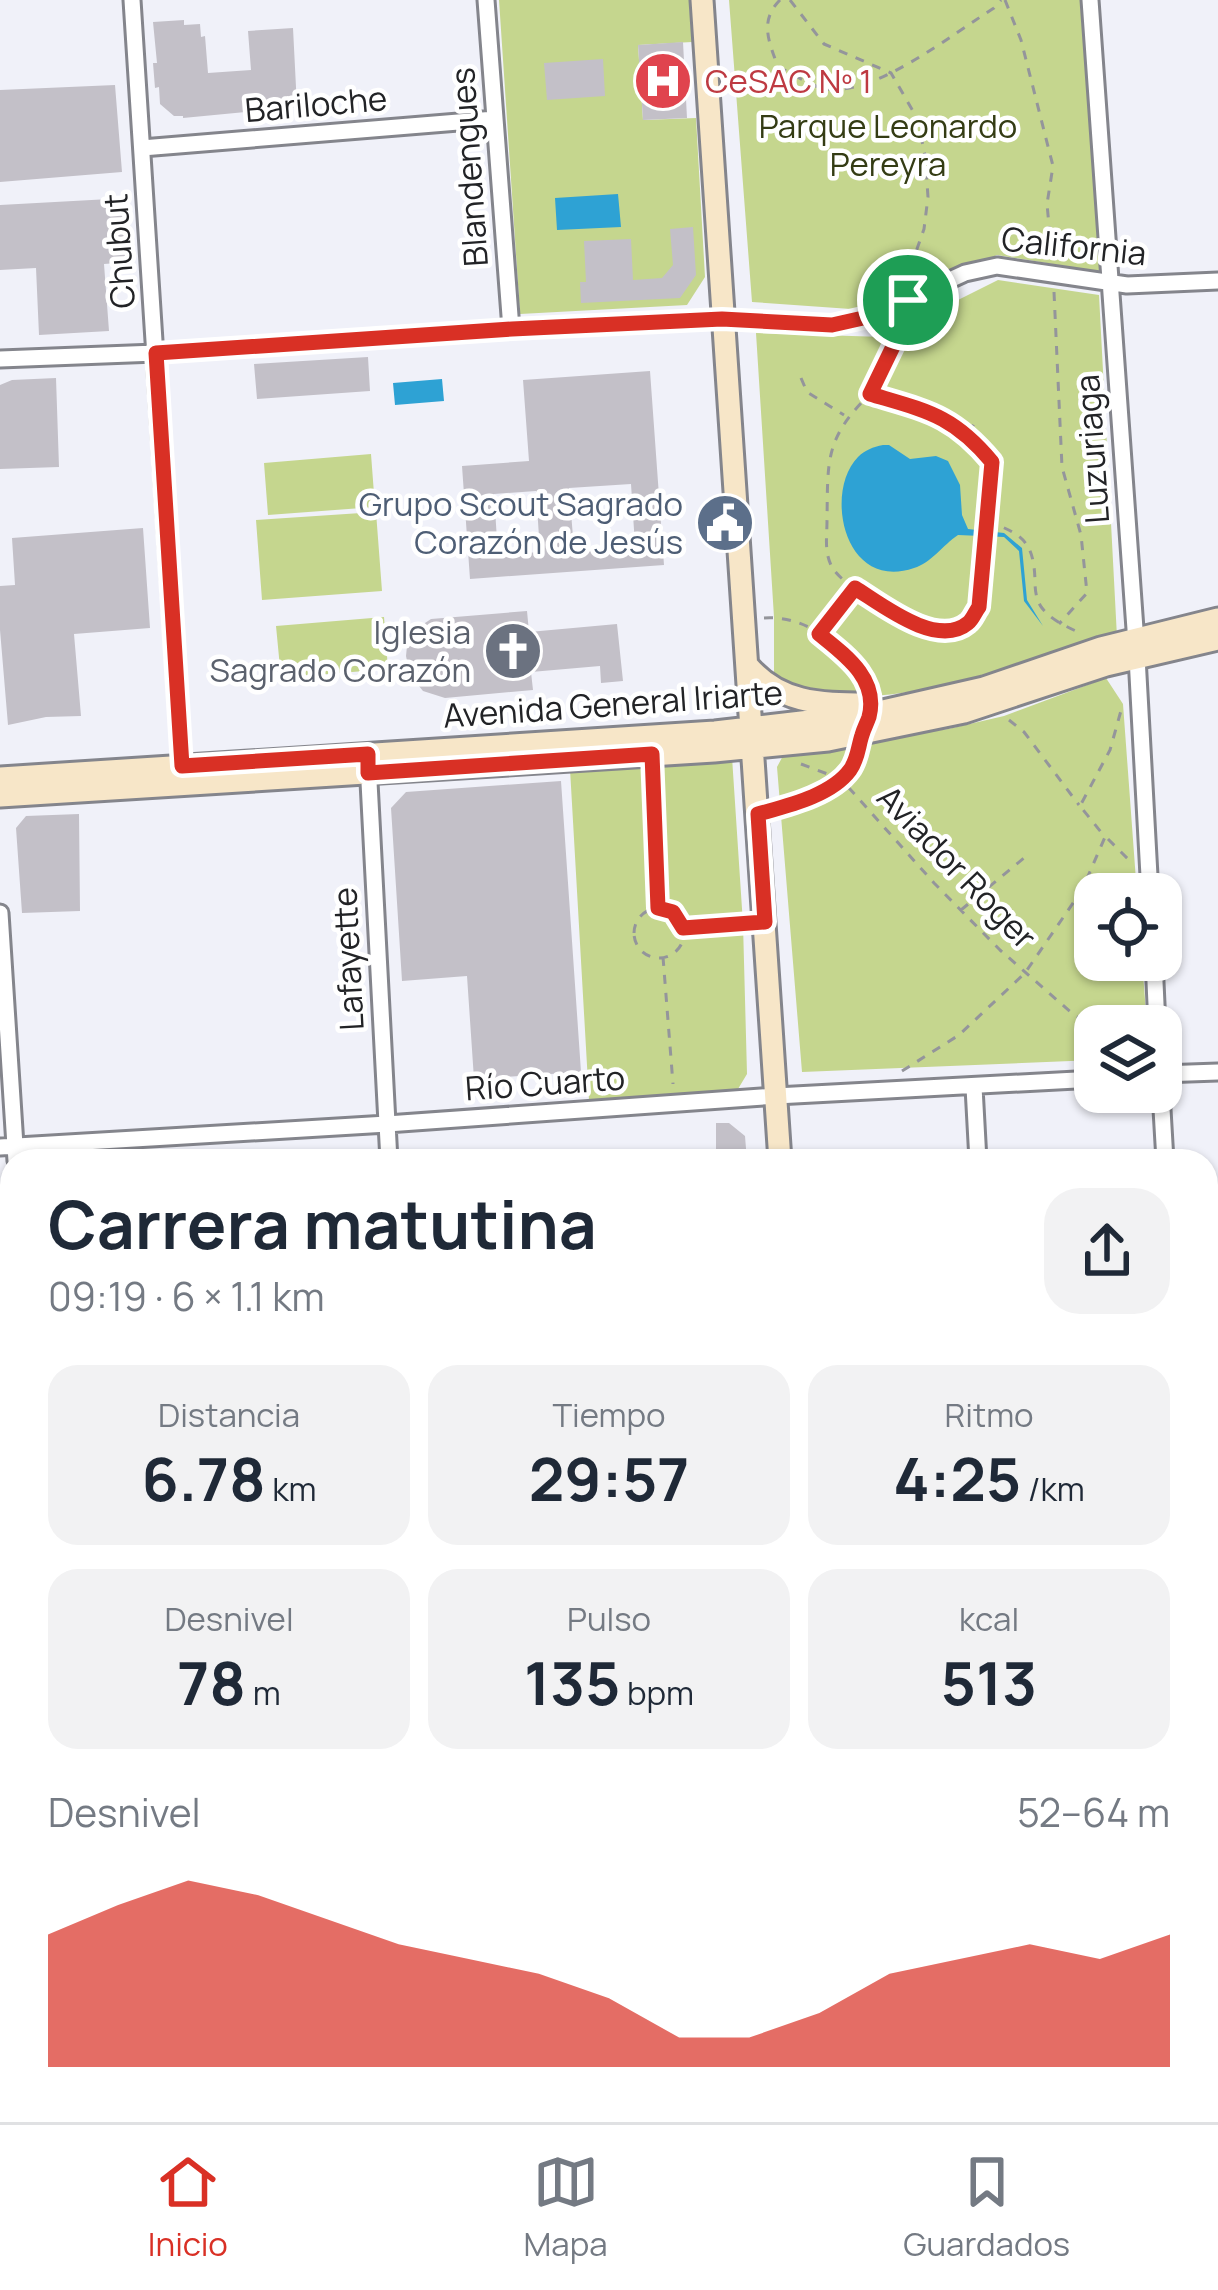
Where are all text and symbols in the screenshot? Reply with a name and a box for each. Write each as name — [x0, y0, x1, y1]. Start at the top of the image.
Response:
hospital icon: CeSAC Nº 1 — [632, 50, 694, 112]
place label: CeSAC Nº 1 — [705, 58, 872, 103]
street label: Blandengues — [439, 66, 498, 268]
street label: Bariloche — [243, 75, 389, 132]
park label: Parque Leonardo Pereyra — [759, 103, 1017, 186]
street label: Chubut — [92, 192, 145, 310]
street label: California — [999, 216, 1149, 275]
pin — [857, 249, 959, 351]
icon: arrive — [875, 267, 941, 333]
street label: Luzuriaga — [1064, 373, 1119, 525]
place label: Grupo Scout Sagrado Corazón de Jesús — [359, 481, 683, 564]
public building icon: Grupo Scout Sagrado Corazón de Jesús — [694, 492, 756, 554]
place label: Iglesia Sagrado Corazón — [210, 609, 471, 692]
church icon: Iglesia Sagrado Corazón — [482, 620, 544, 682]
street label: Avenida General Iriarte — [442, 669, 784, 738]
street label: Aviador Roger — [868, 775, 1047, 958]
map controls — [1074, 873, 1182, 1113]
button: locate — [1074, 873, 1182, 981]
street label: Lafayette — [321, 886, 374, 1032]
button: layers — [1074, 1005, 1182, 1113]
street label: Río Cuarto — [464, 1054, 626, 1111]
text: Carrera matutina — [48, 1179, 597, 1269]
button: share — [1044, 1188, 1170, 1314]
text: 09:19 · 6 × 1.1 km — [48, 1269, 325, 1323]
text: Distancia — [158, 1392, 300, 1437]
text: Tiempo — [552, 1392, 666, 1437]
text: Ritmo — [944, 1392, 1034, 1437]
text: 6.78 — [141, 1437, 266, 1519]
text: 29:57 — [529, 1437, 689, 1519]
text: 4:25 — [893, 1437, 1021, 1519]
text: km — [266, 1466, 317, 1511]
text: /km — [1021, 1466, 1085, 1511]
text: Desnivel — [164, 1596, 294, 1641]
text: Pulso — [567, 1596, 651, 1641]
text: kcal — [959, 1596, 1019, 1641]
text: 78 — [177, 1641, 246, 1723]
text: 135 — [524, 1641, 620, 1723]
text: 513 — [941, 1641, 1037, 1723]
text: m — [246, 1670, 281, 1715]
text: bpm — [620, 1670, 694, 1715]
text: Desnivel — [48, 1785, 201, 1839]
text: 52–64 m — [1017, 1785, 1170, 1839]
tab: Inicio — [148, 2149, 228, 2266]
tab: Mapa — [524, 2149, 608, 2266]
tab: Guardados — [903, 2149, 1070, 2266]

